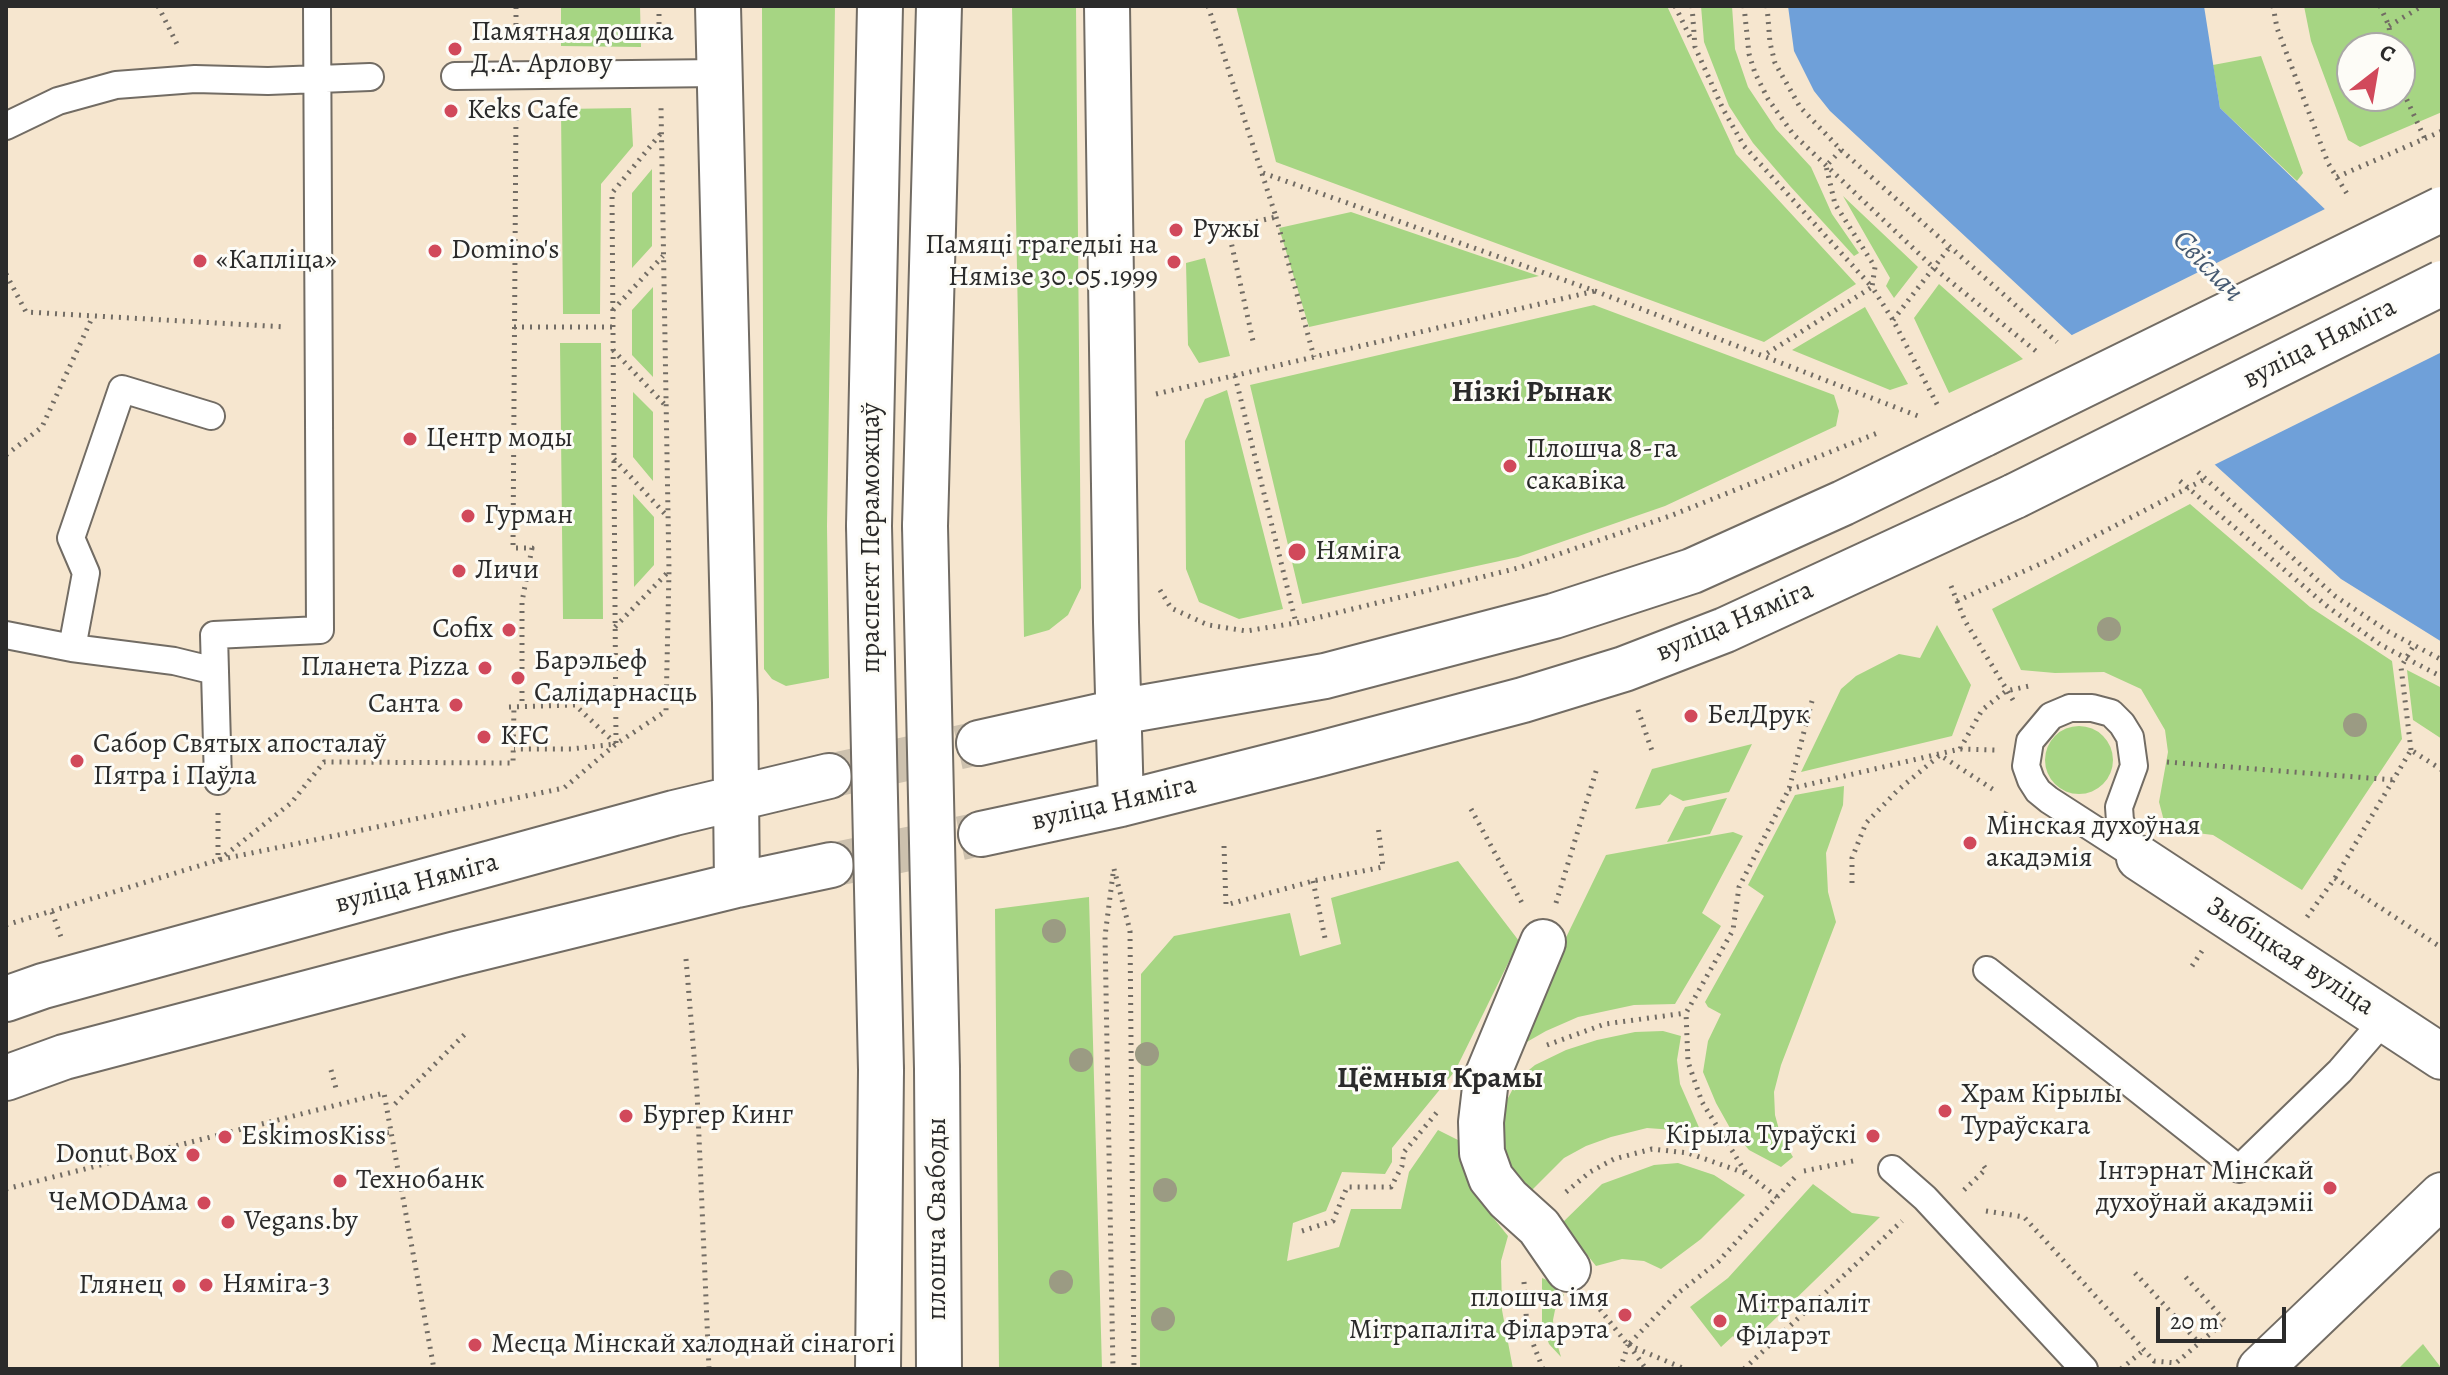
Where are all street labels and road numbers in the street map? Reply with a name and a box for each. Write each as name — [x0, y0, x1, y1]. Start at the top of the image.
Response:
street label: вуліца Няміга — [2238, 291, 2402, 397]
street label: праспект Пераможцаў — [855, 403, 889, 673]
street label: вуліца Няміга — [1651, 574, 1819, 670]
street label: вуліца Няміга — [1029, 769, 1199, 839]
street label: вуліца Няміга — [332, 846, 502, 922]
street label: Зыбіцкая вуліца — [2200, 890, 2380, 1024]
street label: плошча Свабоды — [921, 1117, 955, 1321]

